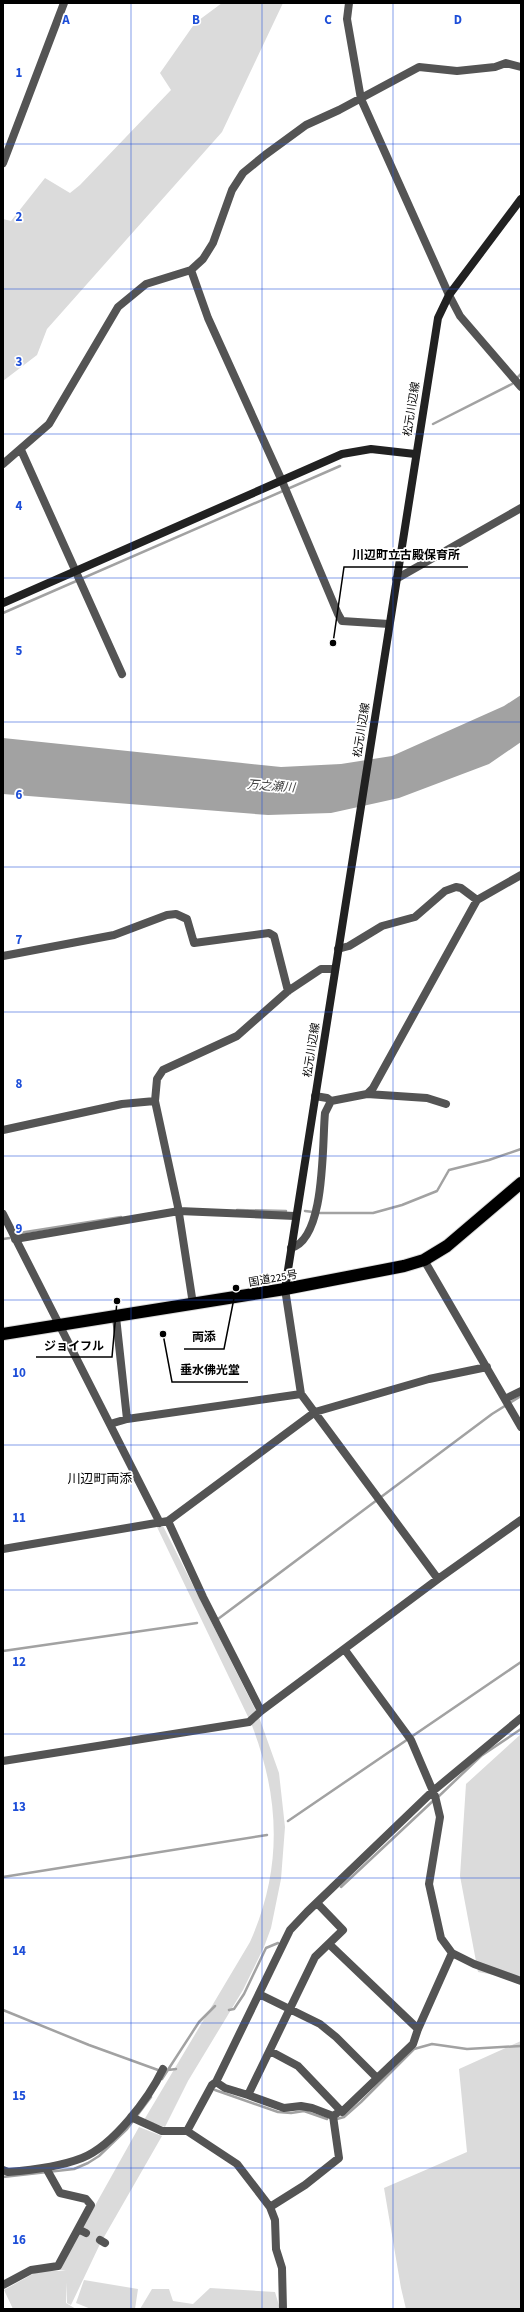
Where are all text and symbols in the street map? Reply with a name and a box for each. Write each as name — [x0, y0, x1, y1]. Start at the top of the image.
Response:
text: A — [61, 11, 70, 29]
text: B — [192, 11, 200, 29]
text: C — [324, 11, 332, 29]
text: D — [454, 11, 462, 29]
text: 1 — [16, 64, 23, 82]
text: 2 — [16, 208, 23, 226]
text: 3 — [16, 353, 23, 371]
street label: 松元川辺線 — [400, 381, 423, 437]
text: 4 — [16, 497, 23, 515]
callout: 川辺町立古殿保育所 — [344, 543, 468, 567]
text: 川辺町立古殿保育所 — [352, 547, 460, 564]
text: 5 — [16, 642, 23, 660]
street label: 松元川辺線 — [350, 702, 373, 758]
water label: 万之瀬川 — [246, 776, 297, 797]
text: 6 — [16, 786, 23, 804]
text: 7 — [16, 931, 23, 949]
street label: 松元川辺線 — [300, 1022, 323, 1078]
text: 8 — [16, 1075, 23, 1093]
text: 9 — [16, 1220, 23, 1238]
street label: 国道225号 — [247, 1267, 299, 1290]
callout: 両添 — [184, 1325, 224, 1349]
text: 両添 — [192, 1329, 216, 1346]
callout: ジョイフル — [36, 1333, 112, 1357]
text: ジョイフル — [44, 1338, 104, 1355]
callout: 垂水佛光堂 — [172, 1358, 248, 1382]
text: 垂水佛光堂 — [180, 1362, 240, 1379]
text: 10 — [12, 1364, 26, 1382]
district label: 川辺町両添 — [67, 1470, 133, 1488]
text: 11 — [12, 1509, 26, 1527]
text: 12 — [12, 1653, 26, 1671]
text: 13 — [12, 1798, 26, 1816]
text: 14 — [12, 1942, 26, 1960]
text: 15 — [12, 2087, 26, 2105]
text: 16 — [12, 2231, 26, 2249]

